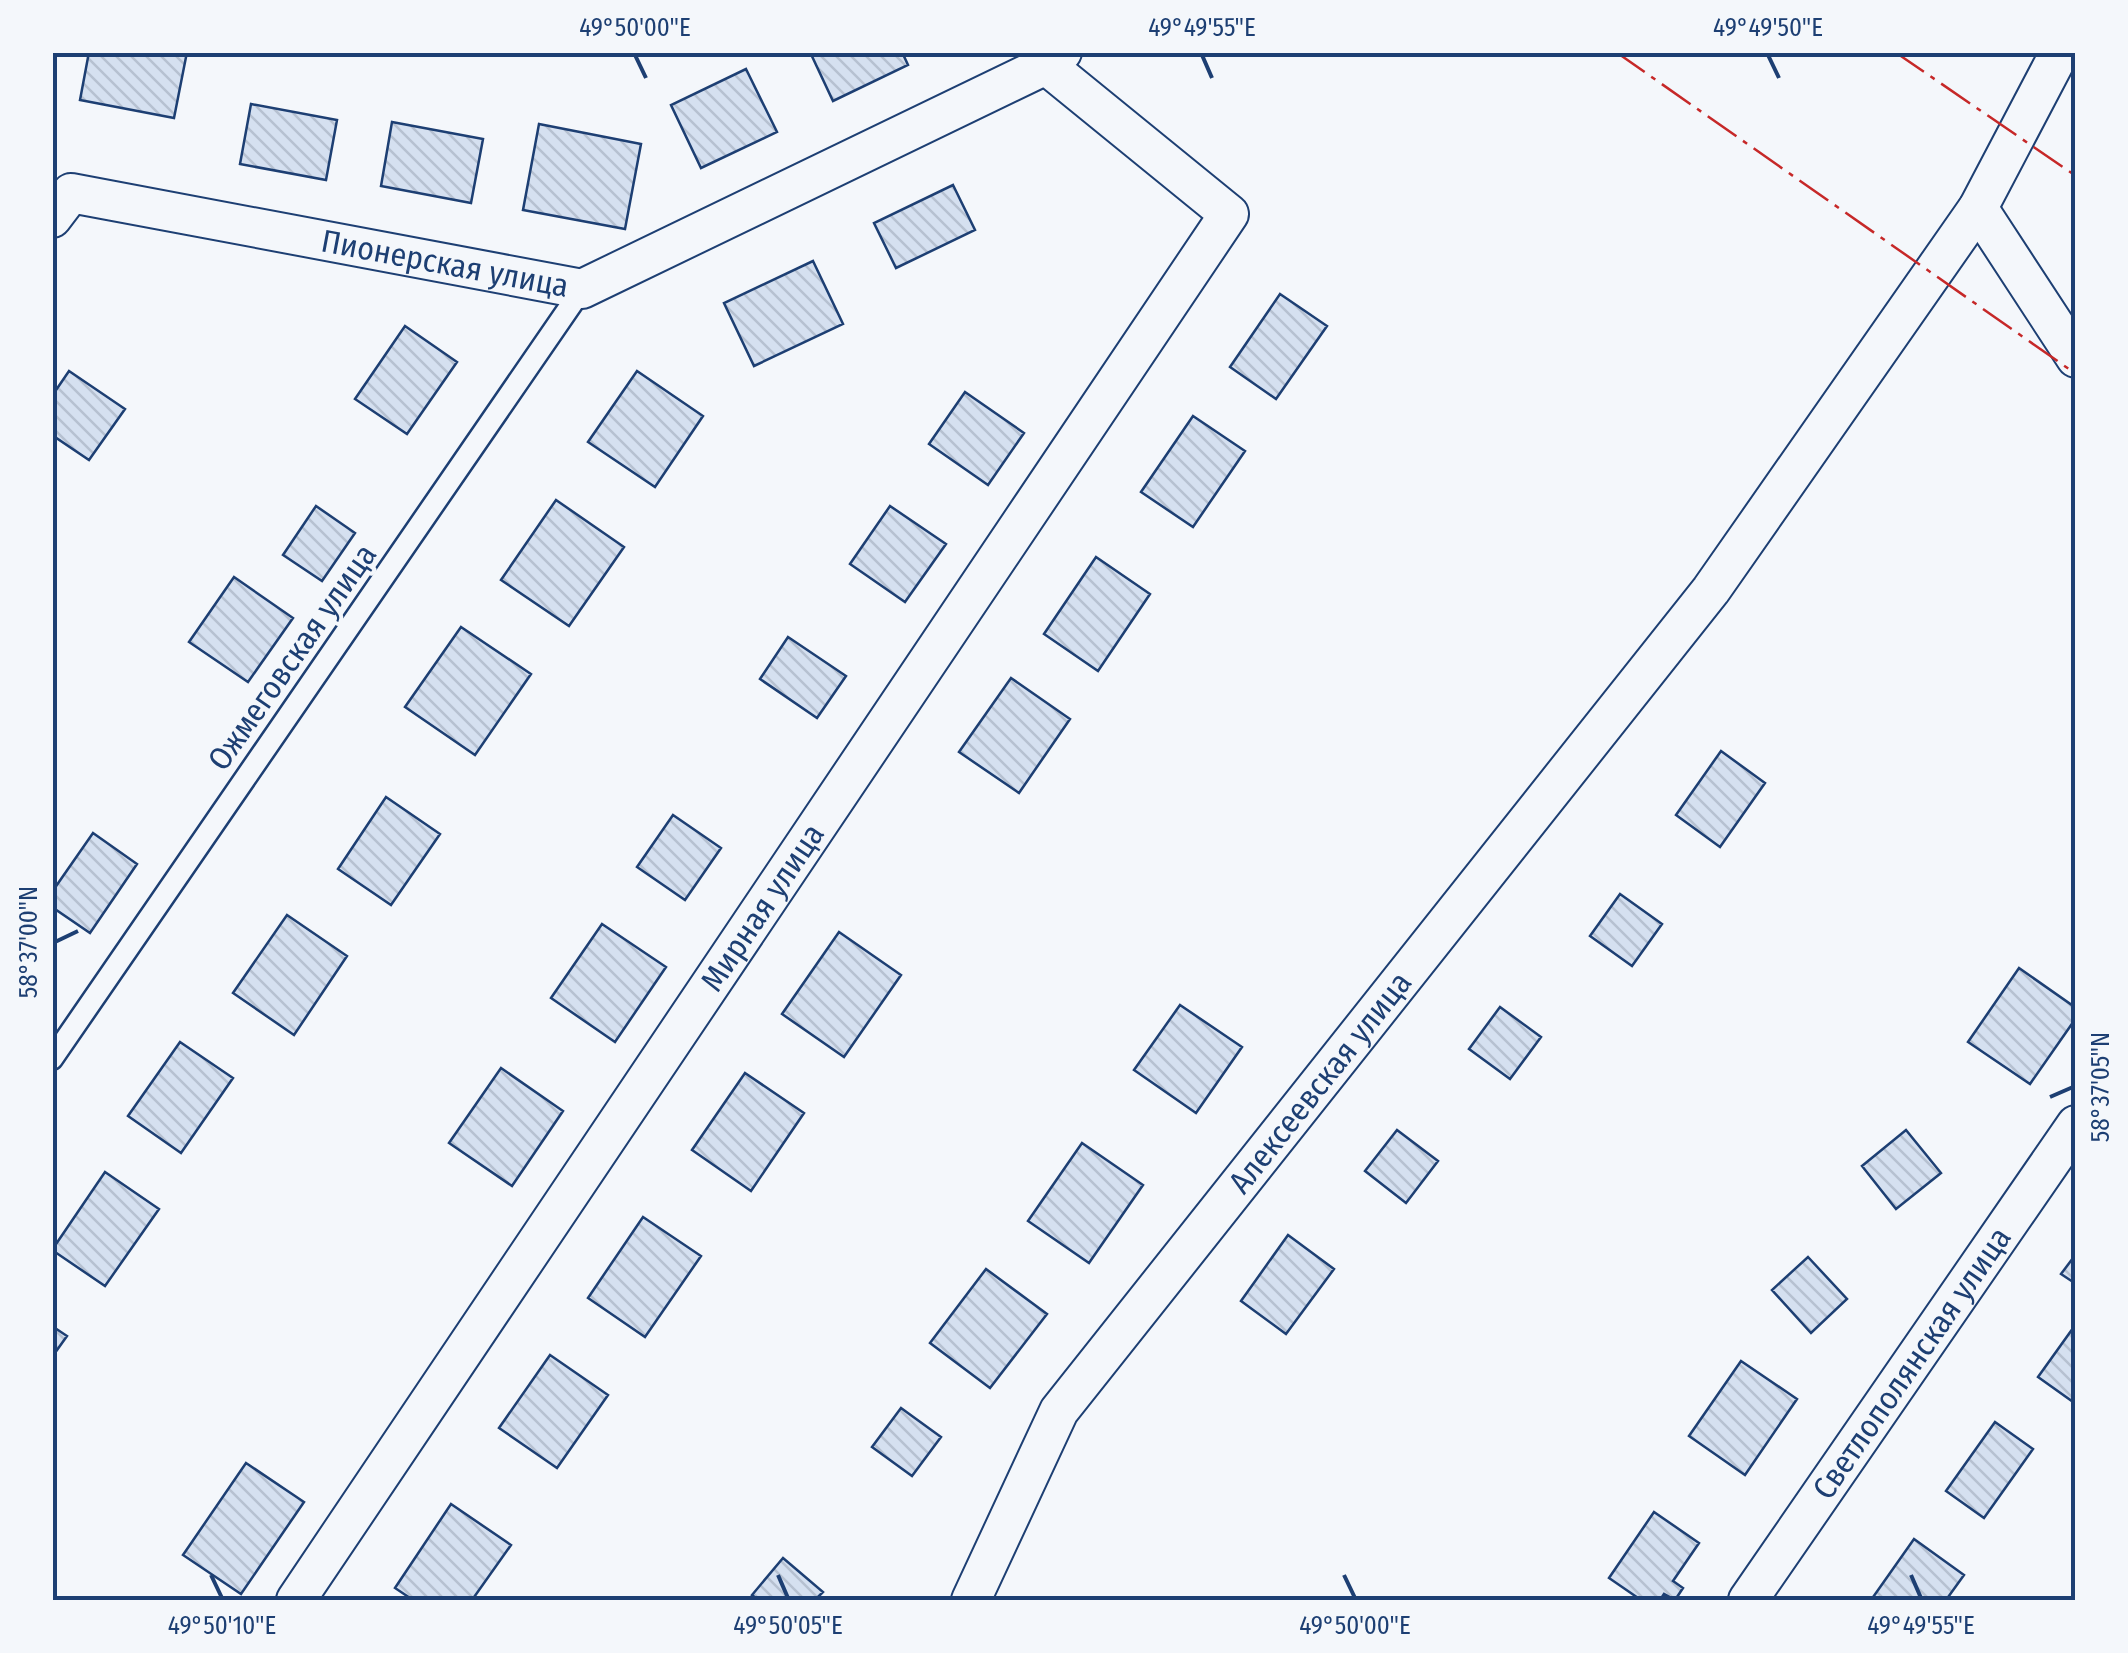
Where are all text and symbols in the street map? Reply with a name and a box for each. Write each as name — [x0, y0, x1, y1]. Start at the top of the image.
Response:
text: 49°50'00"E — [579, 13, 691, 43]
text: 49°49'55"E — [1148, 13, 1256, 43]
text: 49°49'50"E — [1713, 13, 1823, 43]
street label: Пионерская улица — [318, 221, 572, 305]
street label: Ожмеговская улица — [200, 537, 384, 777]
street label: Мирная улица — [693, 817, 832, 998]
text: 58°37'00"N — [14, 886, 44, 998]
street label: Алексеевская улица — [1220, 964, 1419, 1201]
text: 58°37'05"N — [2086, 1032, 2116, 1142]
street label: Светлополянская улица — [1805, 1220, 2019, 1506]
text: 49°50'10"E — [168, 1611, 276, 1641]
text: 49°50'05"E — [733, 1611, 843, 1641]
text: 49°50'00"E — [1299, 1611, 1411, 1641]
text: 49°49'55"E — [1867, 1611, 1975, 1641]

